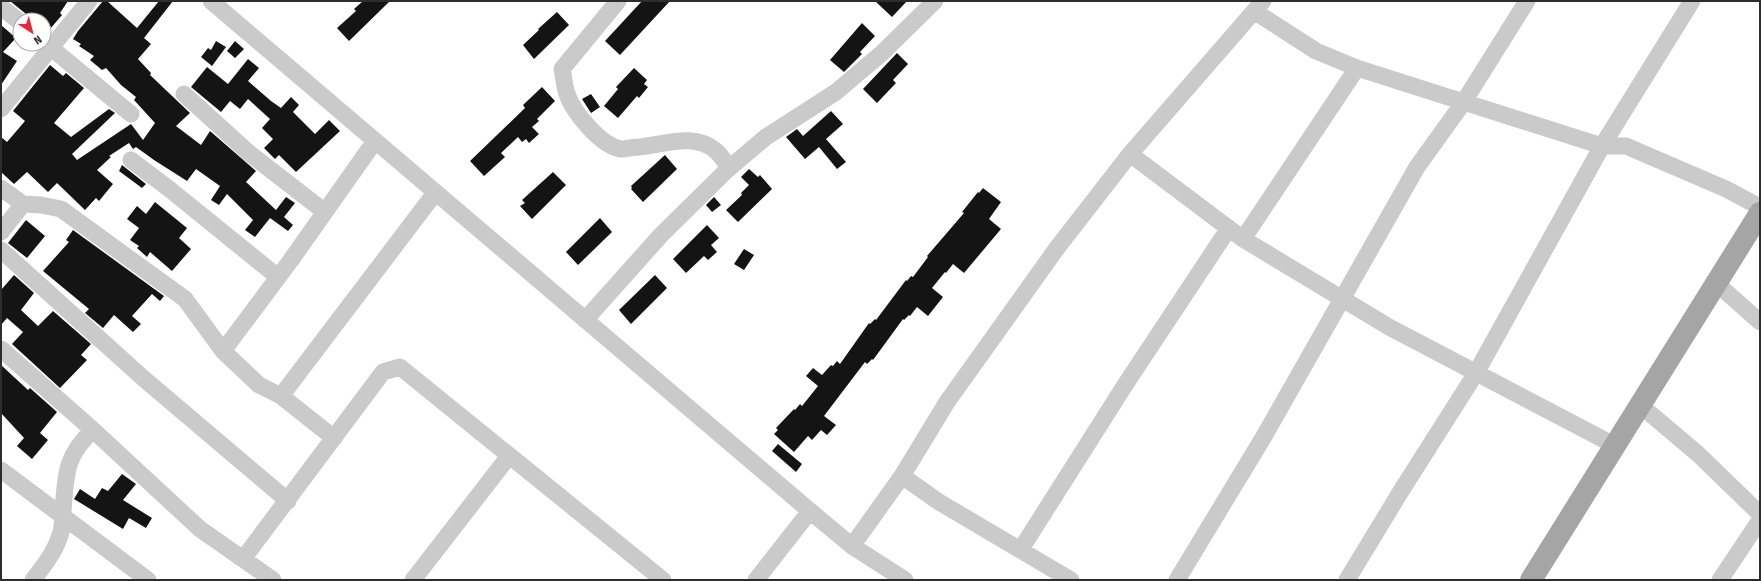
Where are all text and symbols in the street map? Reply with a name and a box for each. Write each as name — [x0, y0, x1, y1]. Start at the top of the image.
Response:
north arrow — [12, 12, 52, 52]
text: N — [31, 32, 44, 47]

